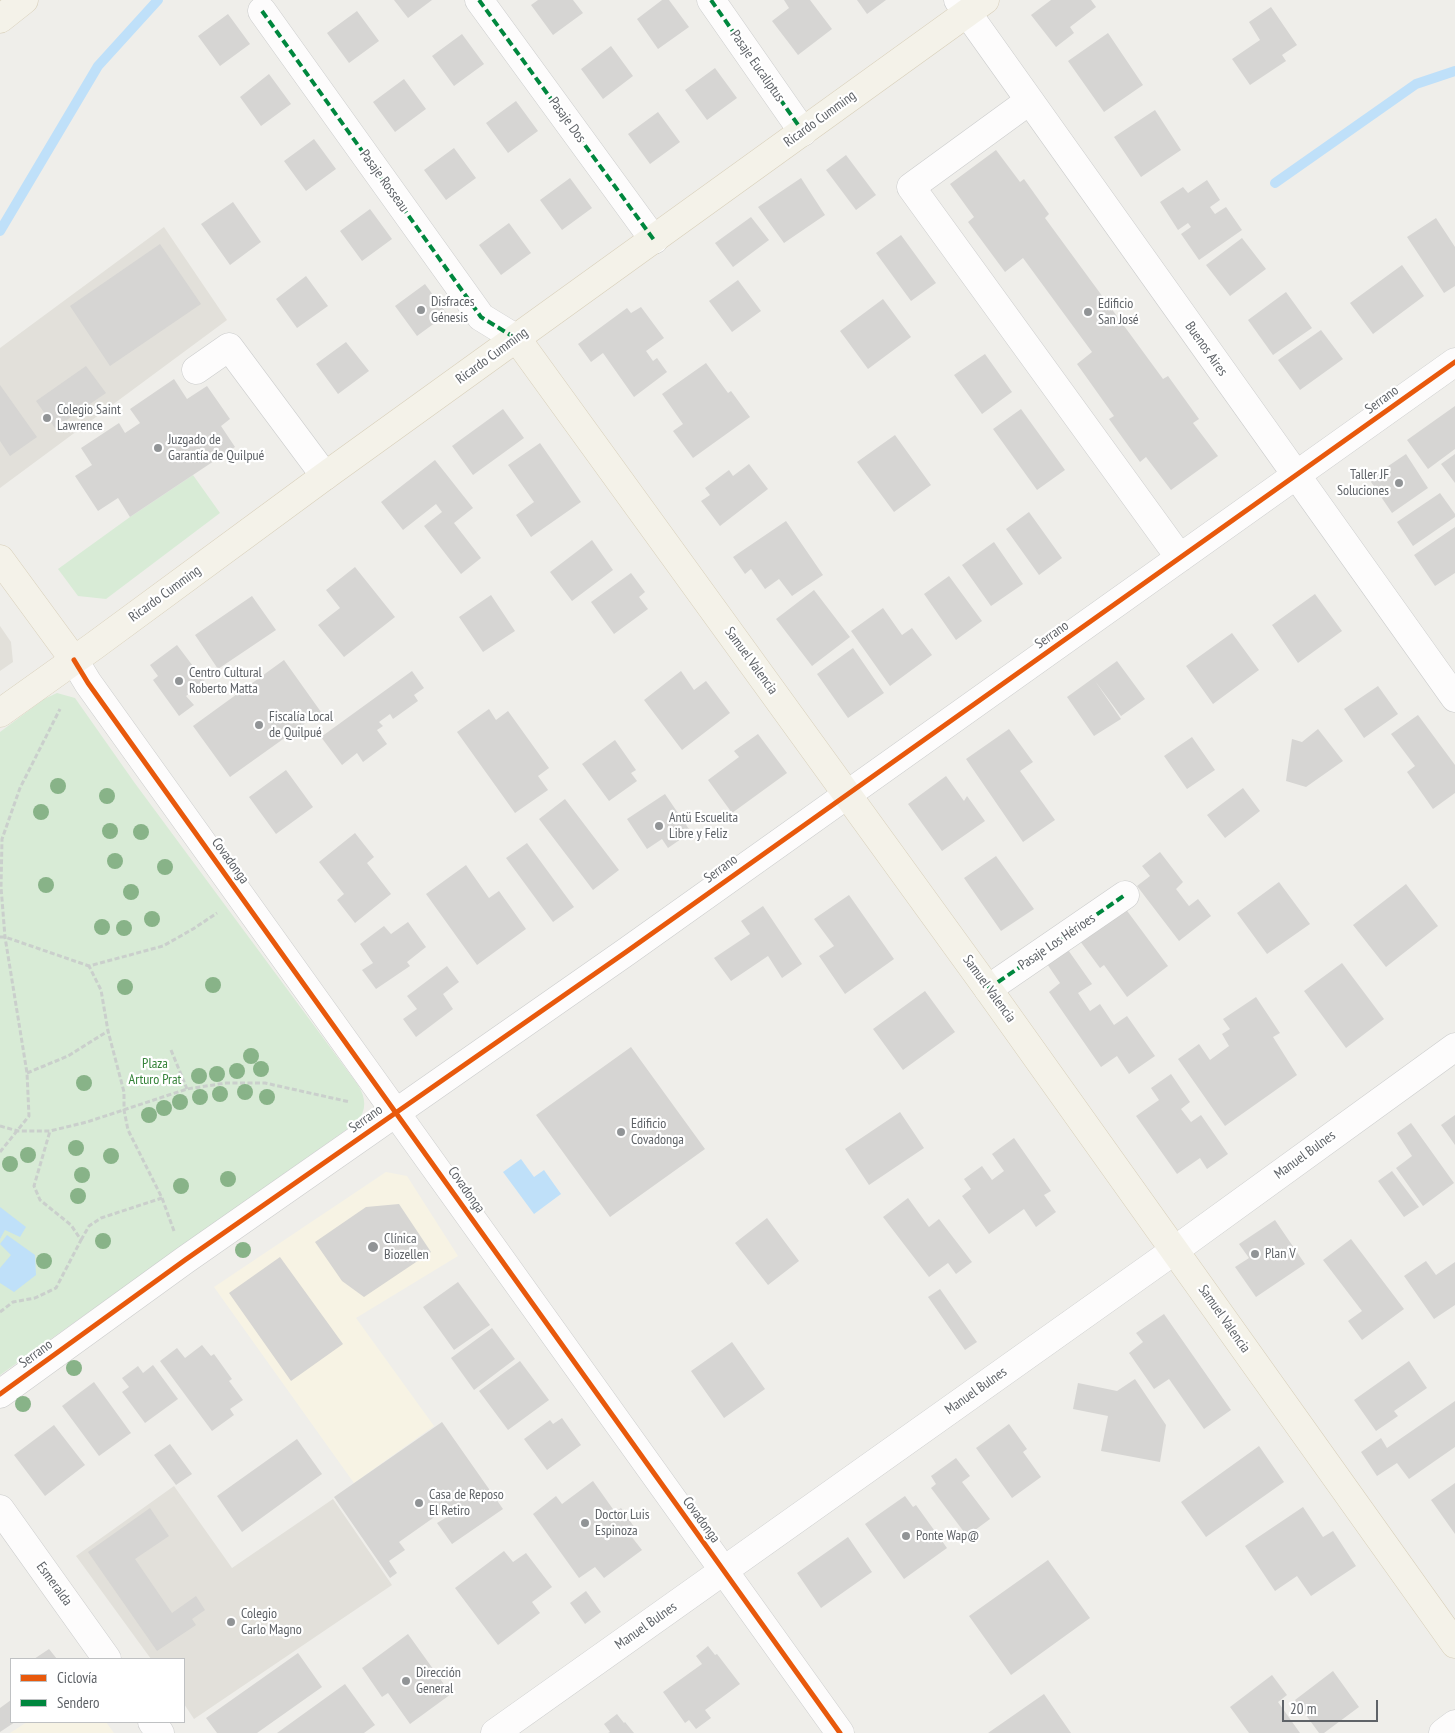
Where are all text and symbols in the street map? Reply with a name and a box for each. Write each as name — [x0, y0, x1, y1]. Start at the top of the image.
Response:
street label: Pasaje Eucaliptus — [726, 27, 788, 105]
street label: Ricardo Cumming — [781, 87, 859, 151]
street label: Pasaje Dos — [545, 94, 589, 146]
street label: Pasaje Rosseau — [356, 147, 412, 215]
place label: Disfraces Génesis — [431, 294, 474, 326]
place label: Edificio San José — [1098, 296, 1139, 328]
marker: Disfraces Génesis — [415, 304, 427, 316]
marker: Edificio San José — [1082, 306, 1094, 318]
street label: Buenos Aires — [1181, 319, 1231, 379]
street label: Ricardo Cumming — [453, 324, 531, 388]
street label: Serrano — [1362, 382, 1402, 418]
place label: Colegio Saint Lawrence — [57, 402, 121, 434]
marker: Colegio Saint Lawrence — [41, 412, 53, 424]
place label: Juzgado de Garantía de Quilpué — [168, 432, 264, 464]
marker: Juzgado de Garantía de Quilpué — [152, 442, 164, 454]
place label: Taller JF Soluciones — [1337, 467, 1389, 500]
marker: Taller JF Soluciones — [1393, 477, 1405, 489]
street label: Ricardo Cumming — [126, 562, 204, 626]
street label: Serrano — [1032, 617, 1072, 653]
street label: Samuel Valencia — [721, 624, 781, 698]
place label: Centro Cultural Roberto Matta — [189, 665, 262, 698]
marker: Centro Cultural Roberto Matta — [173, 675, 185, 687]
place label: Fiscalía Local de Quilpué — [269, 709, 333, 742]
marker: Fiscalía Local de Quilpué — [253, 719, 265, 731]
place label: Antü Escuelita Libre y Feliz — [669, 810, 738, 842]
marker: Antü Escuelita Libre y Feliz — [653, 820, 665, 832]
street label: Covadonga — [208, 835, 252, 887]
street label: Serrano — [701, 851, 741, 887]
street label: Pasaje Los Hérioes — [1015, 910, 1099, 974]
street label: Samuel Valencia — [959, 952, 1019, 1026]
park label: Plaza Arturo Prat — [129, 1056, 181, 1088]
street label: Serrano — [346, 1101, 386, 1137]
place label: Edificio Covadonga — [631, 1116, 684, 1148]
marker: Edificio Covadonga — [615, 1126, 627, 1138]
street label: Manuel Bulnes — [1271, 1127, 1339, 1183]
street label: Covadonga — [444, 1164, 488, 1216]
place label: Clínica Biozellen — [384, 1231, 429, 1264]
marker: Clínica Biozellen — [366, 1240, 380, 1254]
place label: Plan V — [1265, 1246, 1296, 1262]
marker: Plan V — [1249, 1248, 1261, 1260]
street label: Samuel Valencia — [1194, 1282, 1254, 1356]
street label: Serrano — [16, 1336, 56, 1372]
street label: Manuel Bulnes — [942, 1364, 1010, 1418]
place label: Casa de Reposo El Retiro — [429, 1487, 504, 1520]
street label: Covadonga — [679, 1494, 723, 1546]
marker: Casa de Reposo El Retiro — [413, 1497, 425, 1509]
place label: Doctor Luis Espinoza — [595, 1507, 649, 1540]
marker: Doctor Luis Espinoza — [579, 1517, 591, 1529]
place label: Ponte Wap@ — [916, 1528, 979, 1544]
marker: Ponte Wap@ — [900, 1530, 912, 1542]
street label: Esmeralda — [33, 1559, 75, 1609]
street label: Manuel Bulnes — [612, 1599, 680, 1653]
place label: Colegio Carlo Magno — [241, 1606, 302, 1638]
marker: Colegio Carlo Magno — [225, 1616, 237, 1628]
legend — [10, 1658, 185, 1723]
place label: Dirección General — [416, 1665, 461, 1698]
text: Ciclovía — [57, 1668, 97, 1687]
marker: Dirección General — [400, 1675, 412, 1687]
scale bar — [1285, 1690, 1381, 1722]
text: Sendero — [57, 1693, 99, 1712]
text: 20 m — [1290, 1699, 1316, 1718]

